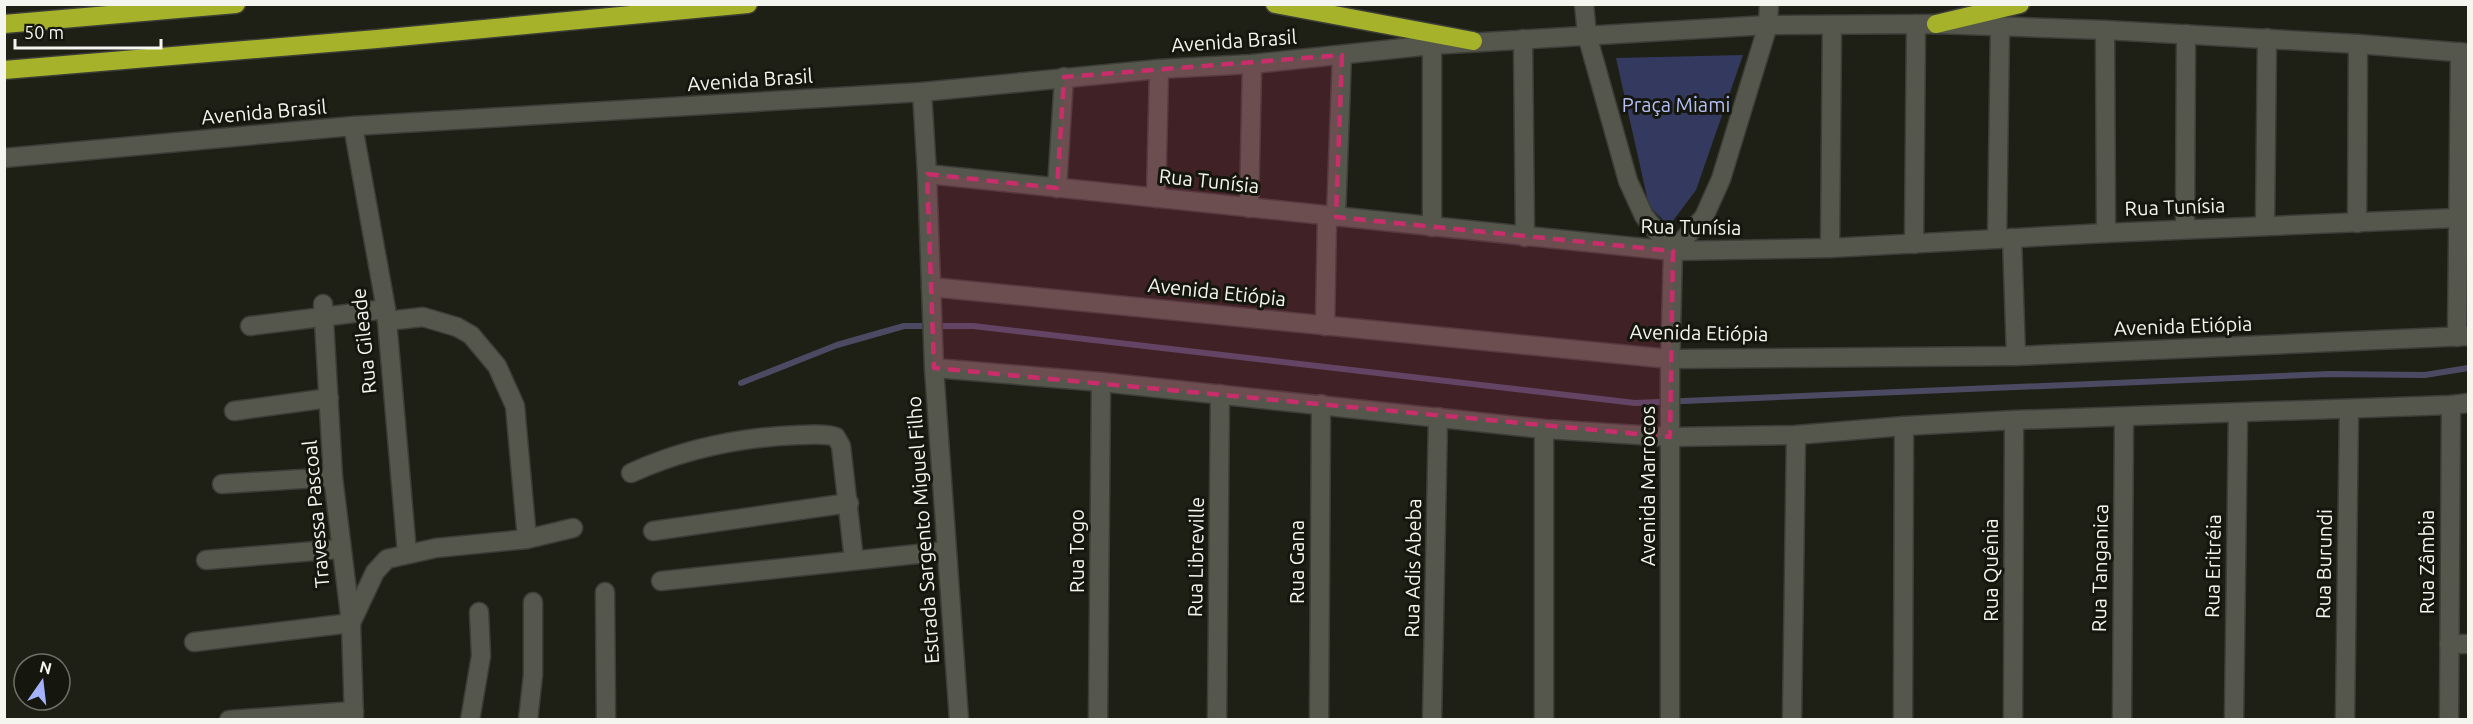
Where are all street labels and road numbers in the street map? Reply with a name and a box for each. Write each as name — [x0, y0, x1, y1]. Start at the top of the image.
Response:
street label: Avenida Brasil — [1170, 25, 1297, 56]
street label: Avenida Brasil — [686, 64, 813, 95]
street label: Avenida Brasil — [200, 95, 328, 128]
street label: Rua Tunísia — [1158, 164, 1260, 197]
street label: Rua Tunísia — [2124, 193, 2226, 220]
street label: Rua Tunísia — [1640, 214, 1742, 239]
street label: Avenida Etiópia — [1147, 273, 1287, 310]
street label: Rua Gileade — [347, 287, 380, 395]
street label: Avenida Etiópia — [2113, 312, 2253, 339]
street label: Avenida Etiópia — [1629, 320, 1769, 345]
street label: Estrada Sargento Miguel Filho — [902, 395, 943, 665]
street label: Avenida Marrocos — [1636, 406, 1659, 566]
street label: Travessa Pascoal — [298, 439, 333, 589]
street label: Rua Libreville — [1183, 497, 1208, 617]
street label: Rua Adis Abeba — [1400, 498, 1425, 638]
street label: Rua Tanganica — [2087, 504, 2112, 632]
street label: Rua Togo — [1065, 509, 1088, 593]
street label: Rua Burundi — [2311, 509, 2336, 619]
street label: Rua Zâmbia — [2415, 510, 2438, 614]
street label: Rua Eritréia — [2200, 514, 2225, 618]
street label: Rua Quênia — [1979, 518, 2002, 622]
street label: Rua Gana — [1285, 520, 1308, 604]

